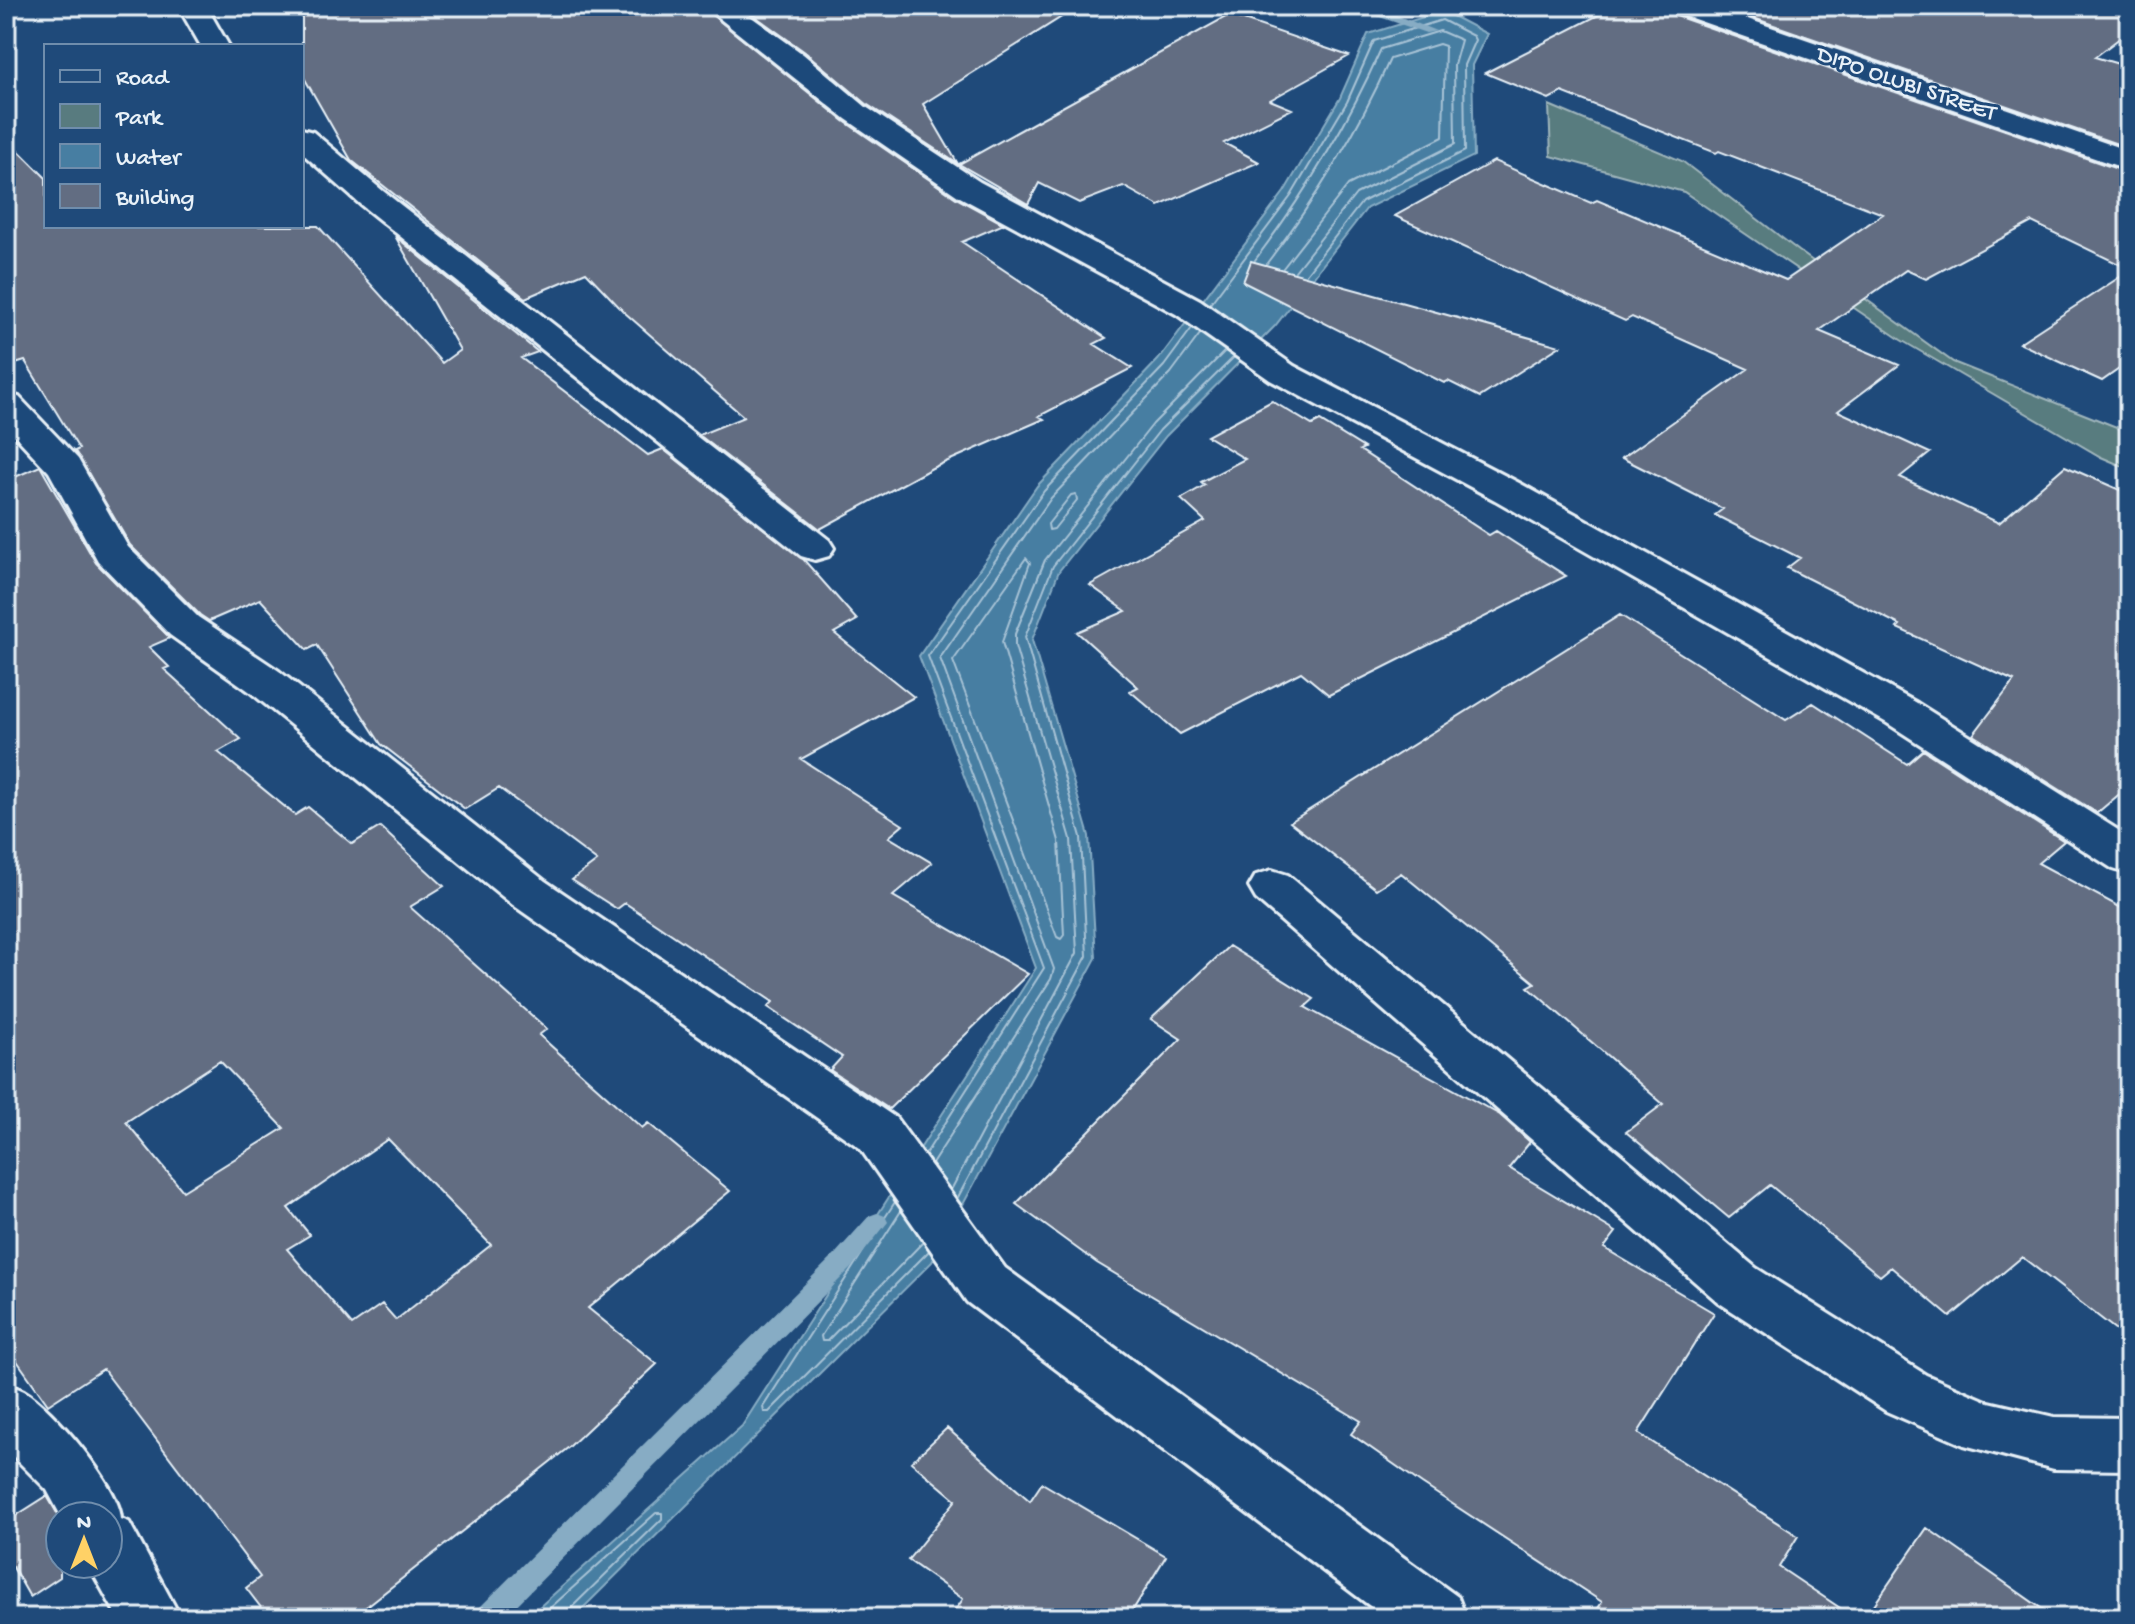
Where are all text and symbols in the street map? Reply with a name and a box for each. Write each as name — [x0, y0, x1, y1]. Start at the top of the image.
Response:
street label: DIPO OLUBI STREET — [1811, 40, 2001, 130]
legend — [44, 44, 304, 228]
text: Road — [116, 65, 170, 94]
text: Park — [115, 105, 164, 134]
text: Water — [116, 145, 183, 174]
text: Building — [115, 185, 194, 214]
north arrow — [44, 1500, 124, 1580]
text: N — [77, 1511, 91, 1537]

